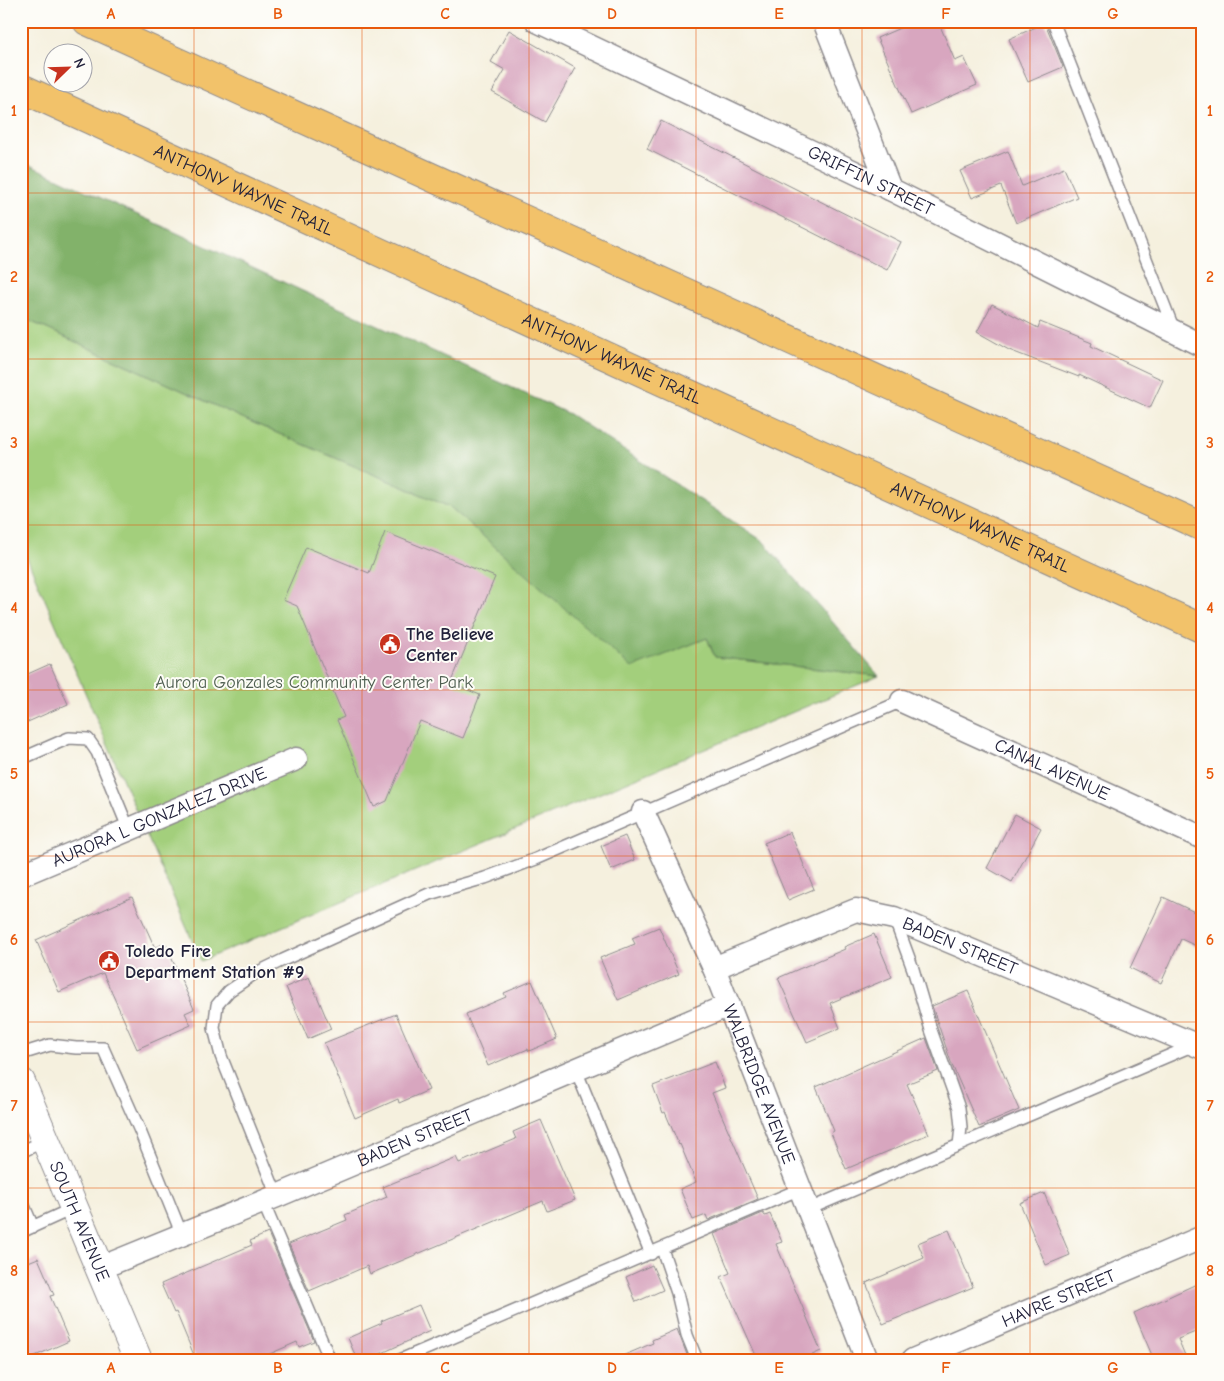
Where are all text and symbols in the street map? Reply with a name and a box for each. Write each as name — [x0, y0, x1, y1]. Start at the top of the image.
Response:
text: A — [107, 5, 116, 23]
text: B — [273, 5, 283, 23]
text: C — [440, 5, 450, 23]
text: D — [607, 5, 617, 23]
text: E — [774, 5, 784, 23]
text: F — [941, 5, 951, 23]
text: G — [1107, 5, 1119, 23]
north arrow — [42, 42, 92, 92]
text: N — [70, 56, 89, 71]
text: 1 — [11, 102, 17, 120]
text: 1 — [1207, 102, 1213, 120]
street label: ANTHONY WAYNE TRAIL — [151, 140, 337, 240]
street label: GRIFFIN STREET — [804, 141, 938, 220]
text: 2 — [10, 268, 18, 286]
text: 2 — [1206, 268, 1214, 286]
street label: ANTHONY WAYNE TRAIL — [519, 308, 705, 409]
text: 3 — [10, 434, 18, 452]
text: 3 — [1206, 434, 1214, 452]
street label: ANTHONY WAYNE TRAIL — [887, 477, 1073, 577]
text: 4 — [10, 599, 18, 617]
text: 4 — [1206, 599, 1214, 617]
place label: The Believe Center — [406, 624, 494, 666]
public building icon: The Believe Center — [378, 632, 402, 656]
park label: Aurora Gonzales Community Center Park — [155, 672, 473, 693]
street label: CANAL AVENUE — [991, 734, 1113, 805]
street label: AURORA L GONZALEZ DRIVE — [49, 762, 270, 871]
text: 5 — [10, 765, 18, 783]
text: 5 — [1206, 765, 1214, 783]
street label: BADEN STREET — [899, 912, 1021, 980]
text: 6 — [10, 931, 18, 949]
text: 6 — [1206, 931, 1214, 949]
place label: Toledo Fire Department Station #9 — [125, 941, 304, 983]
public building icon: Toledo Fire Department Station #9 — [97, 949, 121, 973]
street label: WALBRIDGE AVENUE — [719, 1001, 800, 1167]
text: 7 — [10, 1097, 18, 1115]
text: 7 — [1206, 1097, 1214, 1115]
street label: BADEN STREET — [354, 1104, 476, 1171]
street label: SOUTH AVENUE — [45, 1158, 114, 1284]
text: 8 — [10, 1262, 18, 1280]
text: 8 — [1206, 1262, 1214, 1280]
street label: HAVRE STREET — [999, 1265, 1119, 1332]
text: A — [107, 1359, 116, 1377]
text: B — [273, 1359, 283, 1377]
text: C — [440, 1359, 450, 1377]
text: D — [607, 1359, 617, 1377]
text: E — [774, 1359, 784, 1377]
text: F — [941, 1359, 951, 1377]
text: G — [1107, 1359, 1119, 1377]

